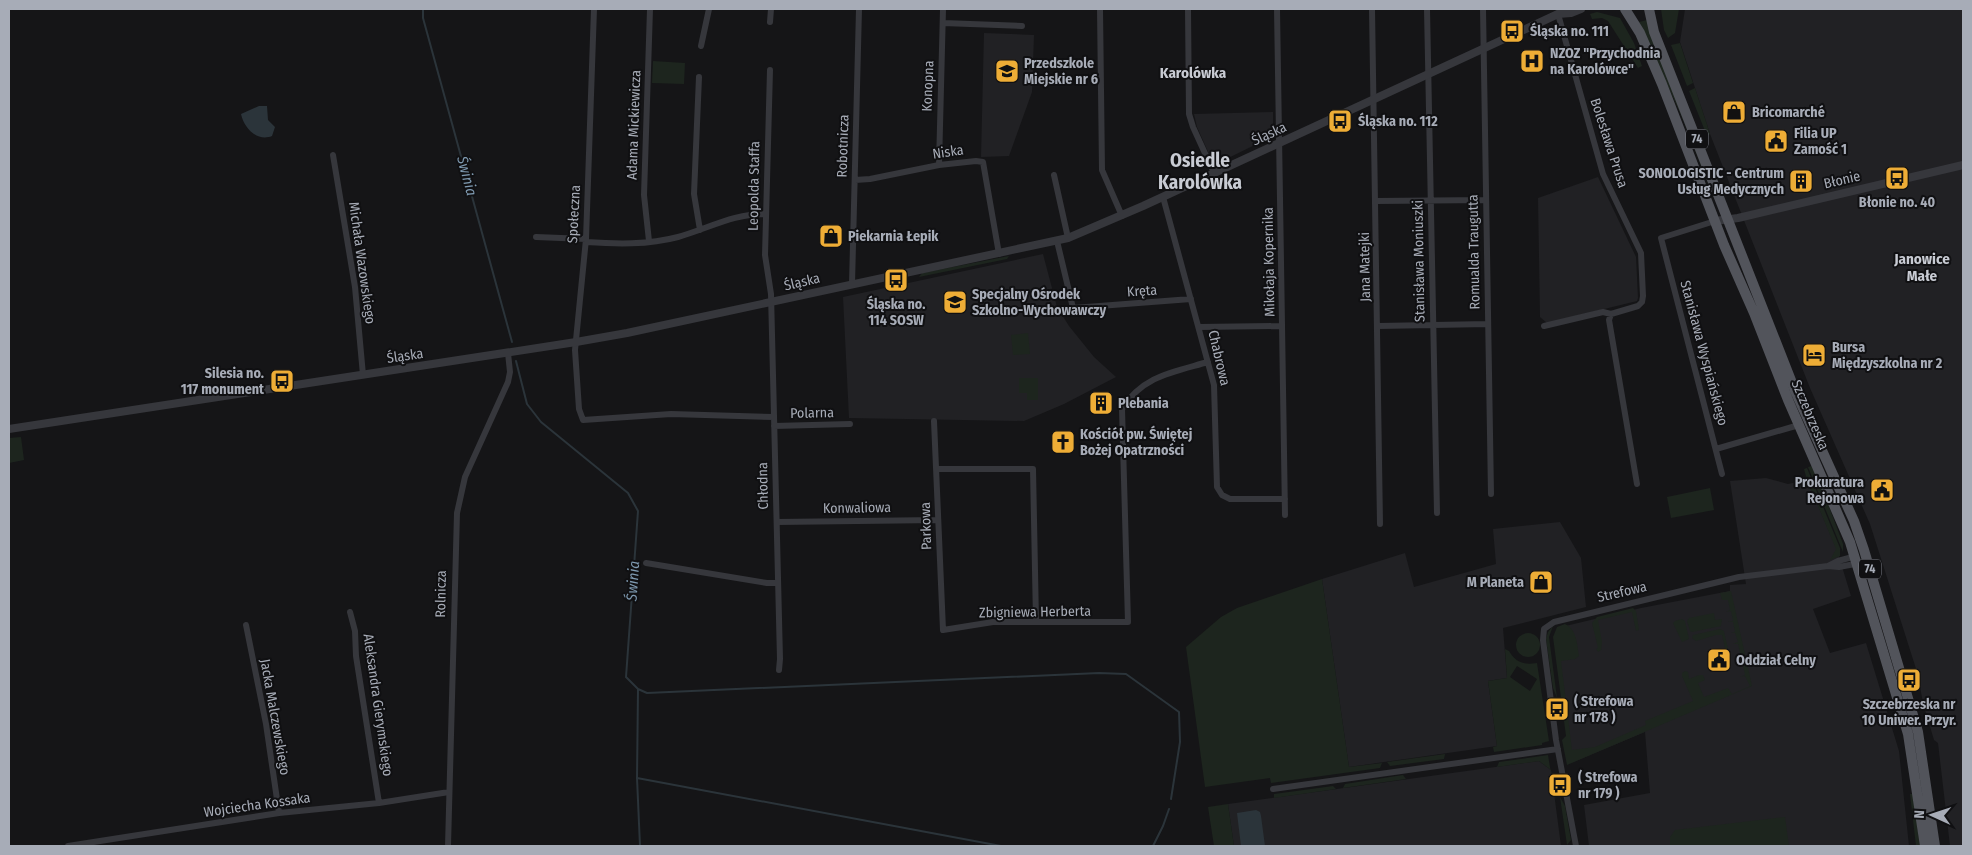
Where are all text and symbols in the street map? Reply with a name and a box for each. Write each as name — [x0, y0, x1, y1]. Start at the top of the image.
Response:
bus stop icon: Śląska no. 111 — [1499, 18, 1525, 44]
place label: Śląska no. 111 — [1530, 22, 1609, 40]
place label: NZOZ "Przychodnia na Karolówce" — [1550, 45, 1660, 78]
hospital icon: NZOZ "Przychodnia na Karolówce" — [1519, 48, 1545, 74]
place label: Przedszkole Miejskie nr 6 — [1024, 55, 1098, 88]
school or university icon: Przedszkole Miejskie nr 6 — [994, 58, 1020, 84]
street label: Konopna — [919, 60, 937, 112]
district label: Karolówka — [1160, 64, 1227, 82]
street label: Adama Mickiewicza — [624, 70, 644, 180]
street label: Bolesława Prusa — [1587, 96, 1632, 190]
shop icon: Bricomarché — [1721, 99, 1747, 125]
place label: Bricomarché — [1752, 104, 1825, 121]
bus stop icon: Śląska no. 112 — [1327, 108, 1353, 134]
place label: Śląska no. 112 — [1358, 112, 1438, 130]
street label: Robotnicza — [833, 114, 853, 178]
street label: Śląska — [1248, 118, 1289, 149]
place label: Filia UP Zamość 1 — [1794, 125, 1847, 158]
public building icon: Filia UP Zamość 1 — [1763, 128, 1789, 154]
road number: 74 — [1686, 130, 1708, 148]
street label: Leopolda Staffa — [745, 141, 763, 231]
street label: Niska — [931, 141, 965, 163]
district label: Osiedle Karolówka — [1158, 149, 1242, 194]
water label: Świnia — [453, 153, 481, 198]
place label: SONOLOGISTIC - Centrum Usług Medycznych — [1638, 165, 1784, 198]
bus stop icon: Błonie no. 40 — [1884, 165, 1910, 191]
building icon: SONOLOGISTIC - Centrum Usług Medycznych — [1788, 168, 1814, 194]
street label: Błonie — [1822, 168, 1862, 192]
street label: Społeczna — [564, 184, 584, 244]
street label: Romualda Traugutta — [1464, 194, 1484, 310]
place label: Błonie no. 40 — [1859, 194, 1936, 211]
street label: Stanisława Moniuszki — [1409, 200, 1429, 322]
street label: Michała Wazowskiego — [345, 201, 379, 325]
street label: Mikołaja Kopernika — [1260, 207, 1278, 317]
shop icon: Piekarnia Łepik — [818, 223, 844, 249]
place label: Piekarnia Łepik — [848, 228, 939, 245]
street label: Jana Matejki — [1356, 232, 1374, 302]
district label: Janowice Małe — [1893, 250, 1950, 285]
bus stop icon: Śląska no. 114 SOSW — [883, 267, 909, 293]
street label: Śląska — [782, 269, 822, 294]
street label: Stanisława Wyspiańskiego — [1676, 279, 1732, 427]
street label: Kręta — [1126, 281, 1158, 301]
place label: Specjalny Ośrodek Szkolno-Wychowawczy — [972, 286, 1106, 319]
school or university icon: Specjalny Ośrodek Szkolno-Wychowawczy — [942, 289, 968, 315]
place label: Śląska no. 114 SOSW — [867, 295, 925, 329]
street label: Chabrowa — [1204, 329, 1234, 388]
place label: Bursa Międzyszkolna nr 2 — [1832, 339, 1943, 372]
hotel icon: Bursa Międzyszkolna nr 2 — [1801, 342, 1827, 368]
street label: Śląska — [386, 344, 424, 367]
place label: Silesia no. 117 monument — [181, 365, 265, 398]
bus stop icon: Silesia no. 117 monument — [269, 368, 295, 394]
street label: Szczebrzeska — [1788, 377, 1832, 453]
building icon: Plebania — [1088, 390, 1114, 416]
place label: Plebania — [1118, 395, 1169, 412]
street label: Polarna — [790, 404, 834, 422]
place label: Kościół pw. Świętej Bożej Opatrzności — [1080, 425, 1193, 459]
church icon: Kościół pw. Świętej Bożej Opatrzności — [1050, 429, 1076, 455]
street label: Chłodna — [754, 462, 772, 510]
place label: Prokuratura Rejonowa — [1795, 474, 1864, 507]
public building icon: Prokuratura Rejonowa — [1869, 477, 1895, 503]
street label: Konwaliowa — [823, 499, 891, 517]
street label: Parkowa — [917, 502, 935, 550]
water label: Świnia — [623, 560, 643, 603]
road number: 74 — [1859, 560, 1881, 578]
shop icon: M Planeta — [1528, 569, 1554, 595]
street label: Rolnicza — [432, 570, 450, 618]
place label: M Planeta — [1467, 574, 1524, 591]
street label: Strefowa — [1596, 578, 1649, 606]
street label: Zbigniewa Herberta — [979, 603, 1091, 621]
street label: Aleksandra Gierymskiego — [360, 633, 396, 777]
public building icon: Oddział Celny — [1706, 647, 1732, 673]
place label: Oddział Celny — [1736, 652, 1816, 669]
street label: Jacka Malczewskiego — [256, 658, 294, 776]
bus stop icon: Szczebrzeska nr 10 Uniwer. Przyr. — [1896, 667, 1922, 693]
place label: ( Strefowa nr 178 ) — [1574, 693, 1633, 726]
bus stop icon: ( Strefowa nr 178 ) — [1544, 696, 1570, 722]
place label: Szczebrzeska nr 10 Uniwer. Przyr. — [1862, 696, 1956, 729]
place label: ( Strefowa nr 179 ) — [1578, 769, 1637, 802]
bus stop icon: ( Strefowa nr 179 ) — [1547, 772, 1573, 798]
street label: Wojciecha Kossaka — [203, 789, 312, 821]
north arrow — [1907, 790, 1957, 840]
text: N — [1911, 810, 1928, 819]

